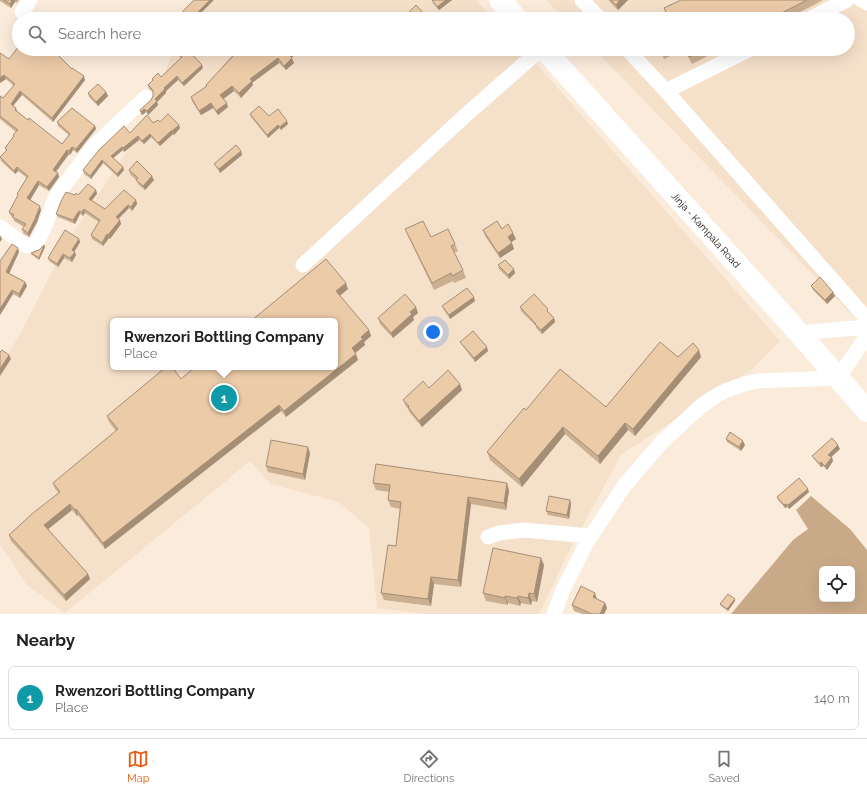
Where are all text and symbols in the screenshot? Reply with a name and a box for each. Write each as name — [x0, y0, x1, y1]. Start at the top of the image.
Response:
search box — [12, 12, 855, 56]
icon: search — [26, 23, 48, 45]
text: Search here — [58, 25, 141, 43]
street label: Jinja - Kampala Road — [670, 190, 743, 270]
popup — [110, 318, 338, 370]
your location — [423, 322, 443, 342]
text: Rwenzori Bottling Company — [124, 328, 324, 346]
text: Place — [124, 346, 157, 361]
pin: 1 — [211, 383, 237, 413]
map controls — [819, 566, 855, 602]
button: locate — [819, 566, 855, 602]
text: Nearby — [16, 630, 75, 650]
text: Rwenzori Bottling Company — [55, 682, 255, 700]
text: 1 — [27, 691, 33, 706]
text: 140 m — [814, 691, 850, 706]
text: Place — [55, 700, 88, 715]
tab: Map — [127, 748, 149, 785]
tab: Directions — [404, 748, 454, 785]
tab: Saved — [708, 748, 740, 785]

